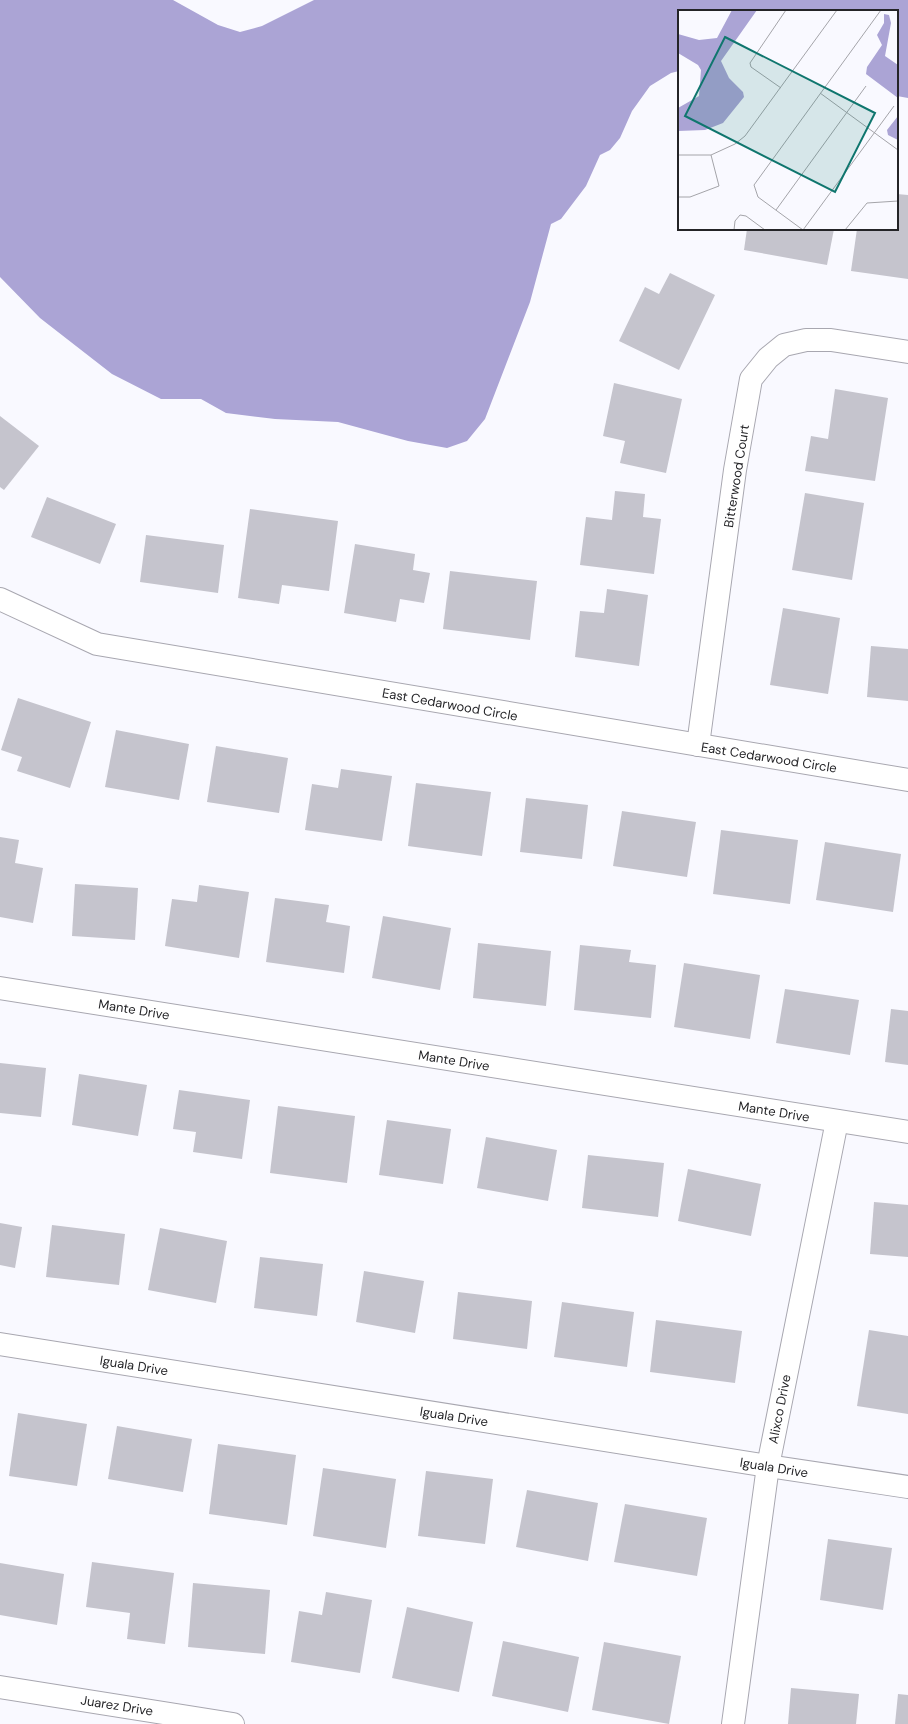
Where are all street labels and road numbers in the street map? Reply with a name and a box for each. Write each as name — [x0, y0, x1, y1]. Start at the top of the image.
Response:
street label: Bitterwood Court — [720, 423, 753, 529]
street label: East Cedarwood Circle — [381, 684, 519, 725]
street label: East Cedarwood Circle — [700, 738, 838, 777]
street label: Mante Drive — [97, 995, 171, 1024]
street label: Mante Drive — [417, 1046, 491, 1075]
street label: Mante Drive — [737, 1097, 811, 1126]
street label: Iguala Drive — [99, 1352, 169, 1379]
street label: Alixco Drive — [764, 1373, 795, 1445]
street label: Iguala Drive — [419, 1403, 489, 1430]
street label: Iguala Drive — [739, 1454, 809, 1481]
street label: Juarez Drive — [79, 1691, 154, 1720]

